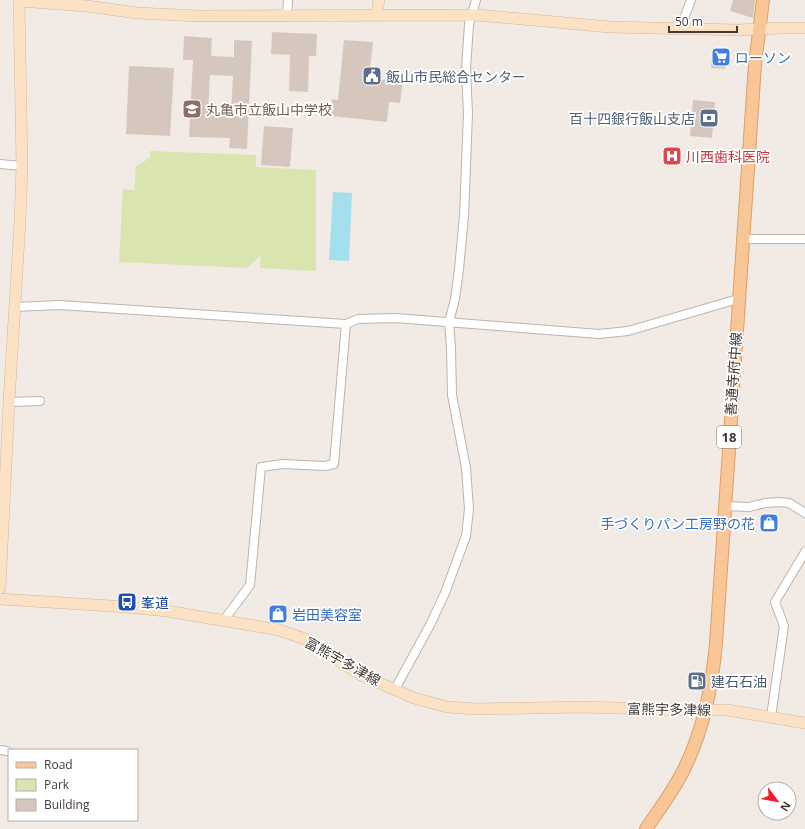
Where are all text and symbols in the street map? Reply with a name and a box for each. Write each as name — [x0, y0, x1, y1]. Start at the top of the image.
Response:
scale bar — [669, 8, 737, 34]
text: 50 m — [675, 13, 703, 30]
supermarket icon: ローソン — [710, 46, 732, 68]
place label: ローソン — [735, 48, 791, 67]
public building icon: 飯山市民総合センター — [361, 65, 383, 87]
place label: 飯山市民総合センター — [386, 67, 526, 86]
school or university icon: 丸亀市立飯山中学校 — [181, 98, 203, 120]
place label: 丸亀市立飯山中学校 — [206, 100, 332, 119]
bank icon: 百十四銀行飯山支店 — [698, 107, 720, 129]
place label: 百十四銀行飯山支店 — [569, 109, 695, 128]
hospital icon: 川西歯科医院 — [661, 145, 683, 167]
place label: 川西歯科医院 — [686, 147, 770, 166]
street label: 善通寺府中線 — [721, 331, 745, 417]
road number: 18 — [717, 426, 741, 448]
shop icon: 手づくりパン工房野の花 — [758, 512, 780, 534]
place label: 手づくりパン工房野の花 — [600, 514, 755, 533]
bus stop icon: 峯道 — [116, 591, 138, 613]
place label: 峯道 — [141, 593, 169, 612]
shop icon: 岩田美容室 — [267, 603, 289, 625]
place label: 岩田美容室 — [292, 605, 362, 624]
street label: 富熊宇多津線 — [302, 632, 384, 690]
fuel station icon: 建石石油 — [686, 670, 708, 692]
place label: 建石石油 — [711, 672, 767, 691]
street label: 富熊宇多津線 — [627, 699, 711, 719]
legend — [8, 749, 138, 821]
text: Road — [44, 756, 73, 773]
text: Park — [44, 776, 70, 793]
north arrow — [757, 781, 797, 821]
text: Building — [44, 796, 90, 813]
text: N — [777, 799, 795, 814]

